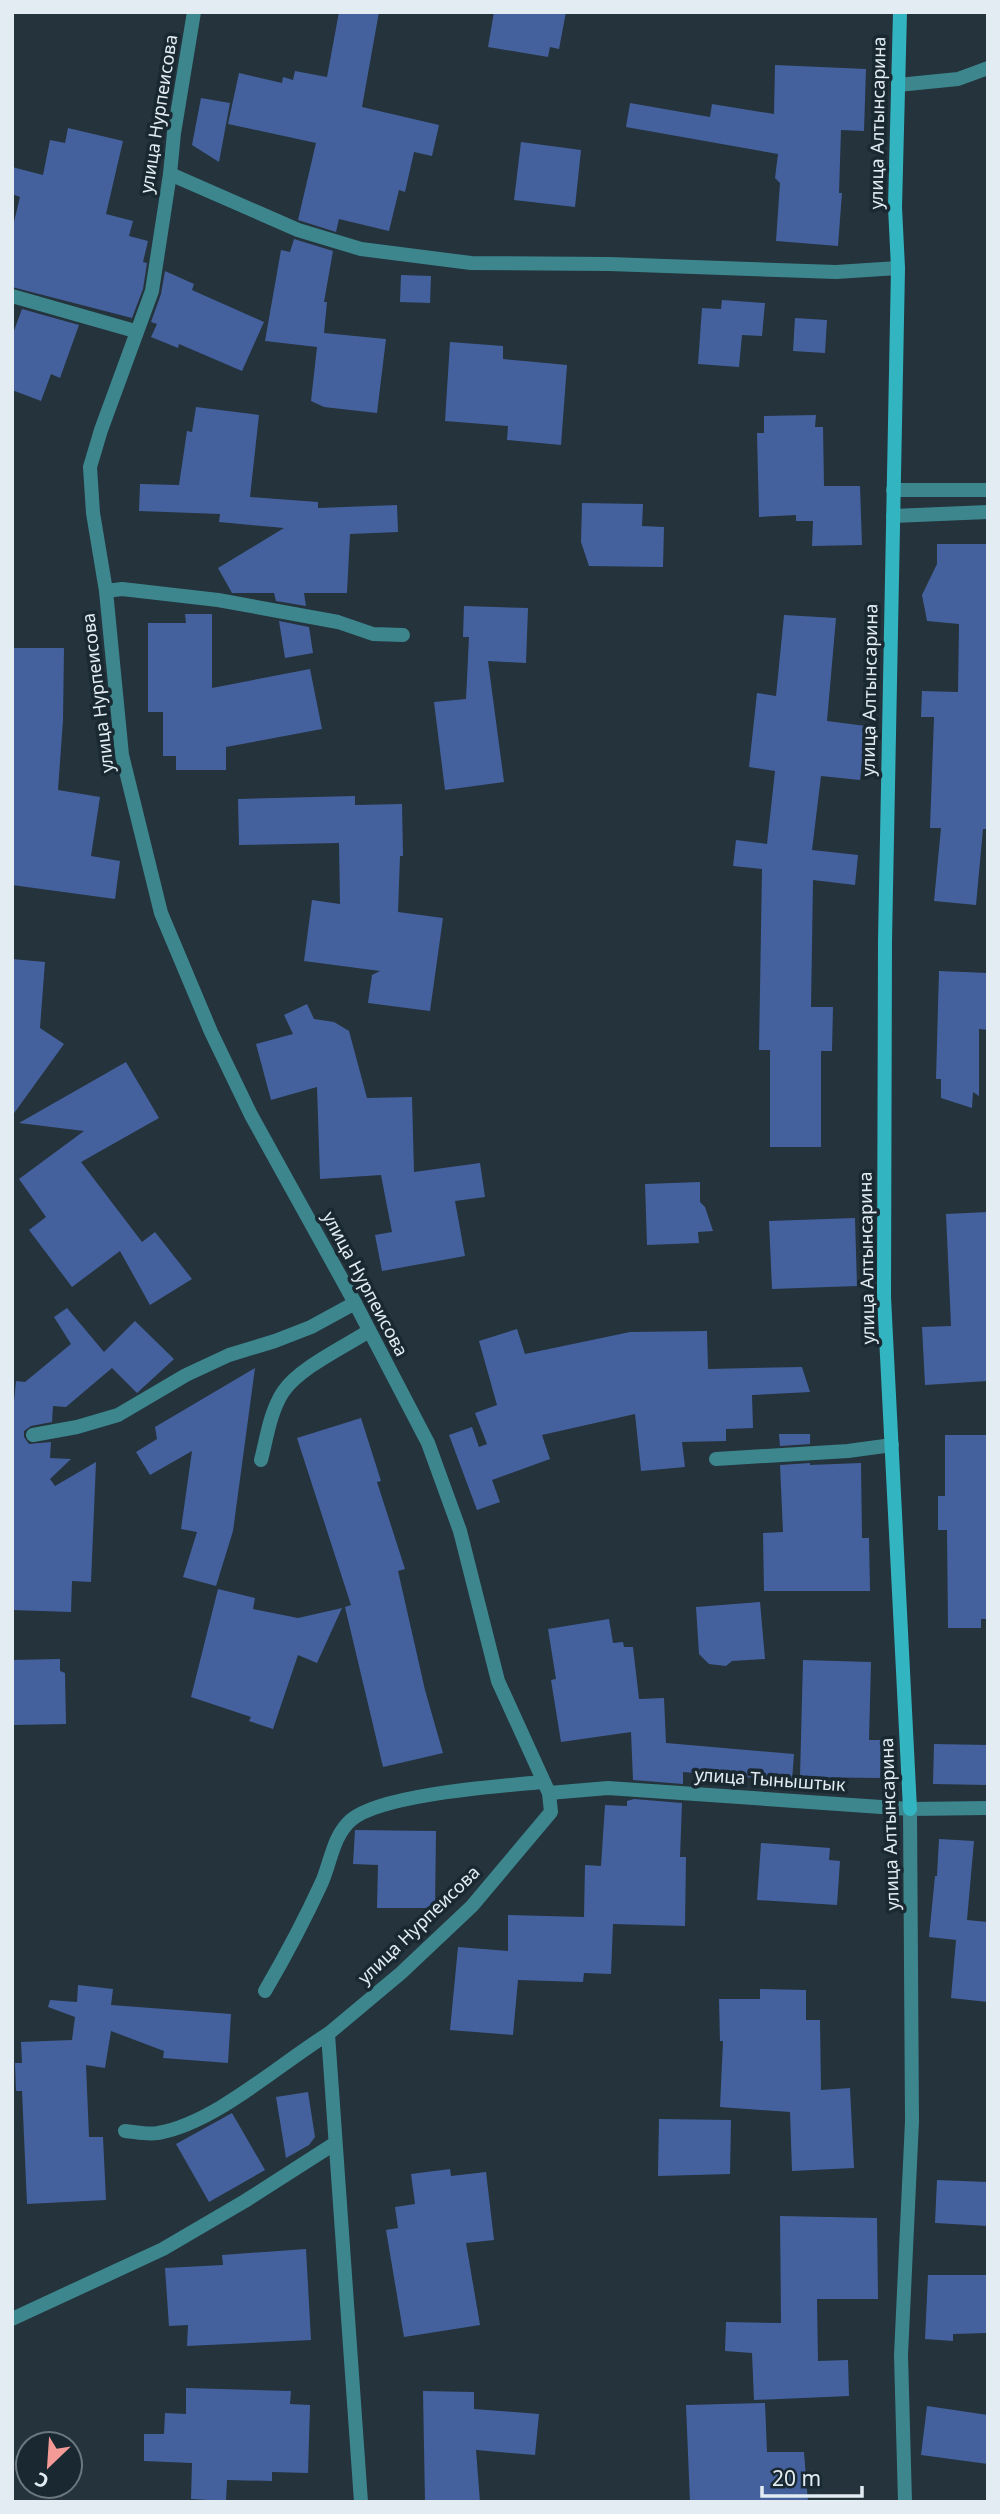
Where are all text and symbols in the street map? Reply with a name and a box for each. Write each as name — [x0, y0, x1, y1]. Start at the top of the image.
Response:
street label: улица Нурпеисова — [134, 33, 182, 195]
street label: улица Алтынсарина — [863, 36, 891, 210]
street label: улица Алтынсарина — [855, 603, 883, 777]
street label: улица Нурпеисова — [75, 612, 119, 774]
street label: улица Алтынсарина — [852, 1171, 880, 1345]
street label: улица Нурпеисова — [318, 1207, 414, 1360]
street label: улица Алтынсарина — [874, 1737, 904, 1911]
street label: улица Тыныштык — [694, 1762, 847, 1796]
street label: улица Нурпеисова — [352, 1860, 484, 1989]
north arrow — [14, 2430, 84, 2500]
scale bar — [762, 2454, 862, 2498]
text: 20 m — [772, 2464, 821, 2492]
text: С — [31, 2466, 53, 2495]

